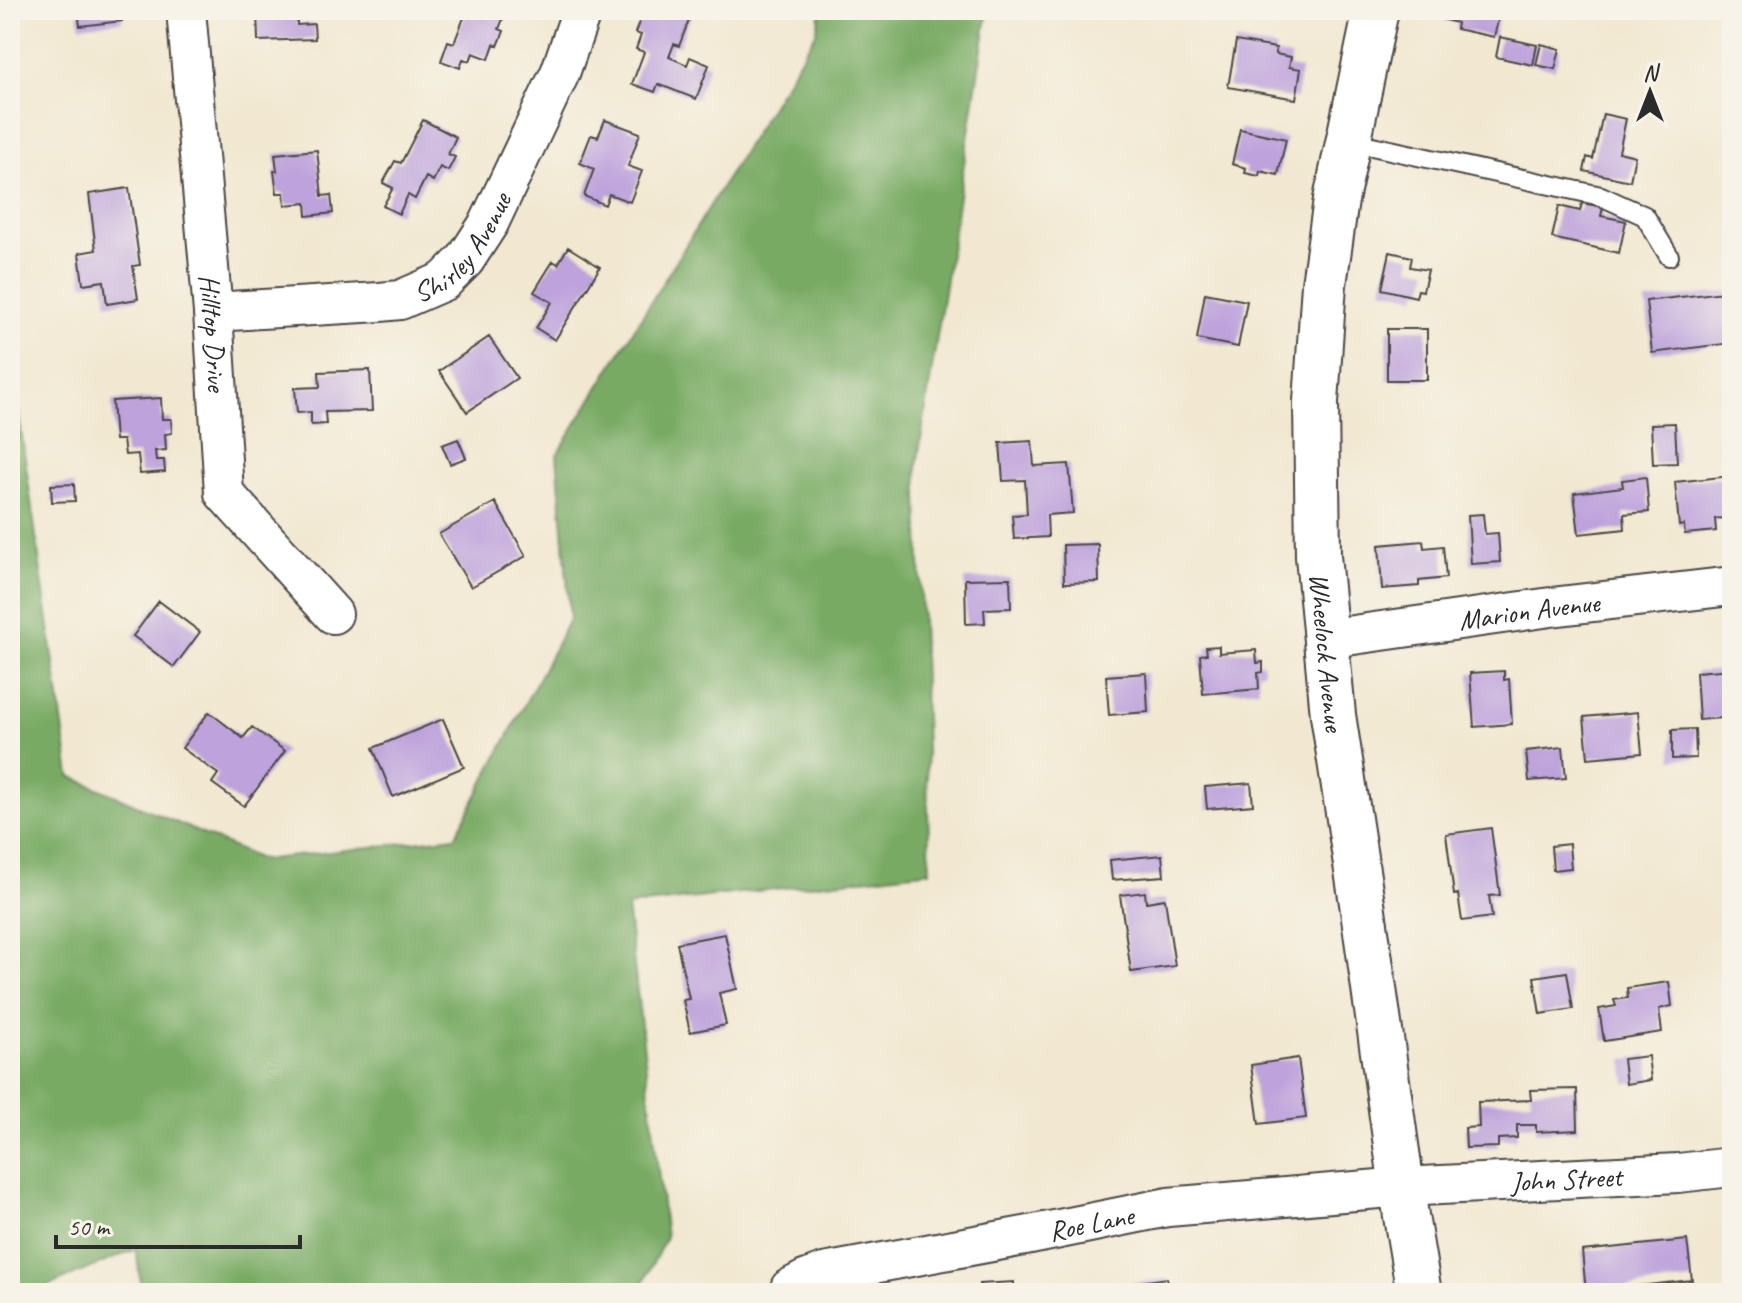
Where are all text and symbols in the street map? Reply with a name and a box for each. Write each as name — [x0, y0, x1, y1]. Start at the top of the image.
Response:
north arrow — [1610, 52, 1690, 132]
text: N — [1643, 59, 1660, 87]
street label: Shirley Avenue — [408, 186, 520, 310]
street label: Hilltop Drive — [192, 273, 235, 394]
street label: Wheelock Avenue — [1302, 572, 1353, 736]
street label: Marion Avenue — [1456, 584, 1603, 638]
street label: John Street — [1508, 1159, 1625, 1200]
street label: Roe Lane — [1046, 1197, 1138, 1249]
scale bar — [56, 1199, 300, 1249]
text: 50 m — [68, 1212, 111, 1242]

